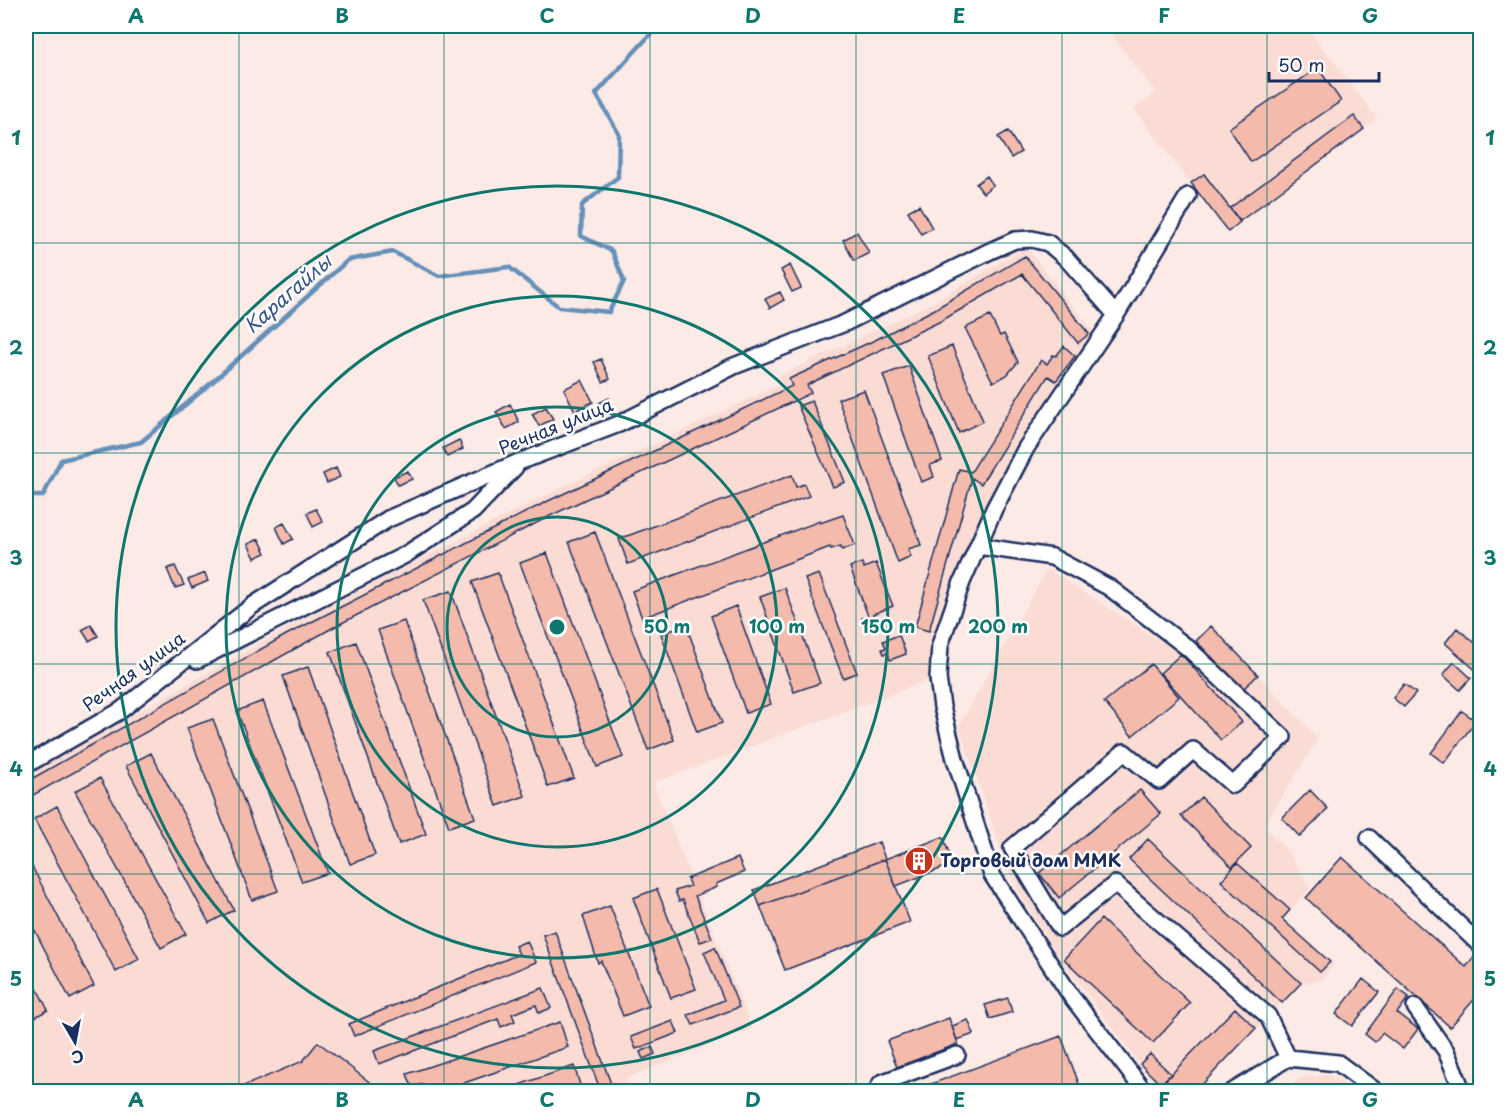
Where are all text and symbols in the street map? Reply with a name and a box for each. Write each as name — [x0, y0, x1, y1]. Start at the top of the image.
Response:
text: A — [128, 0, 144, 30]
text: B — [335, 0, 349, 30]
text: C — [539, 0, 555, 30]
text: D — [745, 0, 761, 30]
text: E — [953, 0, 965, 30]
text: F — [1158, 0, 1170, 30]
text: G — [1362, 0, 1378, 30]
scale bar — [1269, 45, 1378, 83]
text: 50 m — [1278, 51, 1325, 78]
text: 1 — [11, 122, 21, 152]
text: 1 — [1485, 122, 1495, 152]
water label: Карагайлы — [237, 246, 339, 340]
text: 2 — [9, 332, 23, 362]
text: 2 — [1483, 332, 1497, 362]
street label: Речная улица — [494, 390, 617, 461]
text: 3 — [9, 542, 23, 572]
text: 3 — [1483, 542, 1497, 572]
text: 50 m — [644, 612, 690, 639]
text: 100 m — [749, 612, 805, 639]
text: 150 m — [861, 612, 915, 639]
text: 200 m — [968, 612, 1028, 639]
centre of rings — [547, 617, 567, 637]
street label: Речная улица — [76, 624, 191, 717]
text: 4 — [9, 753, 23, 783]
text: 4 — [1483, 753, 1497, 783]
building icon: Торговый дом ММК — [903, 845, 935, 877]
place label: Торговый дом ММК — [940, 846, 1122, 873]
text: 5 — [10, 963, 22, 993]
text: 5 — [1484, 963, 1496, 993]
north arrow — [45, 1012, 105, 1072]
text: С — [70, 1045, 86, 1071]
text: A — [128, 1084, 144, 1114]
text: B — [335, 1084, 349, 1114]
text: C — [539, 1084, 555, 1114]
text: D — [745, 1084, 761, 1114]
text: E — [953, 1084, 965, 1114]
text: F — [1158, 1084, 1170, 1114]
text: G — [1362, 1084, 1378, 1114]

